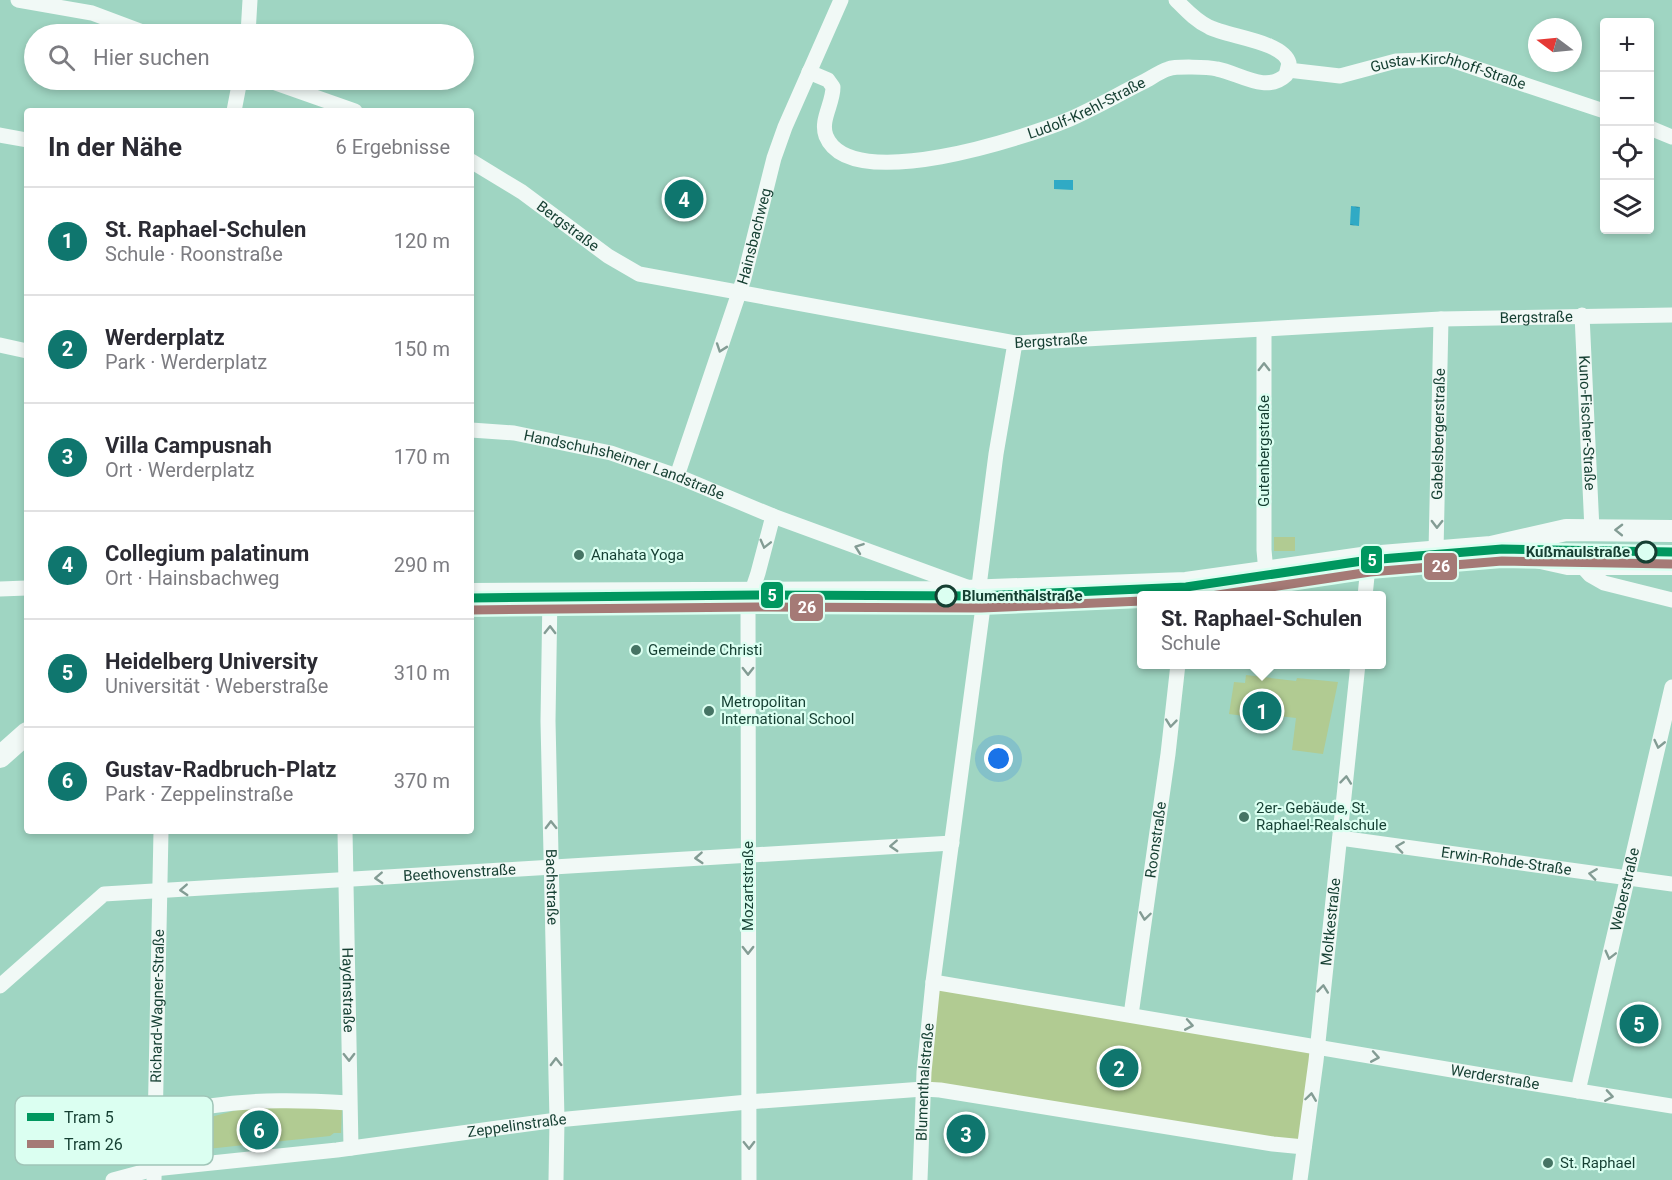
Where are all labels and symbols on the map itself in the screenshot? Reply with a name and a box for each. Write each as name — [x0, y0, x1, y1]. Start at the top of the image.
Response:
north arrow — [1528, 18, 1582, 72]
street label: Gustav-Kirchhoff-Straße — [1368, 50, 1528, 93]
street label: Ludolf-Krehl-Straße — [1025, 73, 1148, 143]
pin: 4 — [664, 176, 704, 222]
street label: Hainsbachweg — [733, 186, 775, 287]
street label: Bergstraße — [533, 197, 603, 255]
street label: Bergstraße — [1500, 308, 1573, 327]
street label: Bergstraße — [1014, 330, 1088, 352]
one-way arrow — [715, 342, 728, 353]
street label: Kuno-Fischer-Straße — [1575, 355, 1599, 491]
one-way arrow — [1258, 363, 1270, 372]
street label: Gabelsbergerstraße — [1428, 368, 1449, 500]
street label: Gutenbergstraße — [1255, 395, 1273, 507]
street label: Handschuhsheimer Landstraße — [522, 426, 727, 504]
one-way arrow — [1430, 520, 1443, 529]
one-way arrow — [1615, 524, 1624, 536]
one-way arrow — [760, 539, 773, 549]
marker: Kußmaulstraße — [1635, 541, 1657, 563]
one-way arrow — [854, 542, 865, 555]
place label: Kußmaulstraße — [1526, 543, 1630, 561]
line badge: 5 — [1360, 545, 1383, 574]
place label: Anahata Yoga — [591, 546, 684, 564]
marker: Anahata Yoga — [572, 548, 586, 562]
text: 5 — [1367, 551, 1377, 570]
line badge: 26 — [1423, 552, 1458, 581]
text: 26 — [1432, 557, 1450, 576]
line badge: 5 — [760, 581, 784, 609]
marker: Blumenthalstraße — [935, 585, 957, 607]
text: 5 — [767, 586, 777, 605]
place label: Blumenthalstraße — [962, 587, 1083, 605]
line badge: 26 — [789, 593, 824, 622]
text: 26 — [798, 598, 816, 617]
one-way arrow — [543, 625, 556, 634]
place label: Gemeinde Christi — [648, 641, 762, 659]
marker: Gemeinde Christi — [629, 643, 643, 657]
one-way arrow — [742, 667, 754, 676]
pin: 1 — [1242, 688, 1282, 734]
place label: Metropolitan International School — [721, 693, 854, 728]
marker: Metropolitan International School — [702, 704, 716, 718]
one-way arrow — [1165, 718, 1178, 727]
one-way arrow — [1653, 739, 1666, 749]
your location — [984, 744, 1013, 773]
one-way arrow — [1339, 775, 1352, 784]
place label: 2er- Gebäude, St. Raphael-Realschule — [1256, 799, 1387, 834]
street label: Roonstraße — [1142, 800, 1170, 879]
marker: 2er- Gebäude, St. Raphael-Realschule — [1237, 810, 1251, 824]
one-way arrow — [544, 820, 557, 829]
one-way arrow — [889, 840, 898, 853]
street label: Mozartstraße — [739, 841, 757, 931]
one-way arrow — [1396, 841, 1405, 853]
street label: Erwin-Rohde-Straße — [1440, 843, 1573, 879]
street label: Weberstraße — [1607, 846, 1643, 933]
street label: Bachstraße — [542, 849, 562, 925]
one-way arrow — [695, 851, 704, 864]
street label: Beethovenstraße — [403, 860, 516, 885]
one-way arrow — [1589, 868, 1598, 880]
one-way arrow — [374, 871, 383, 884]
street label: Moltkestraße — [1317, 877, 1344, 967]
one-way arrow — [180, 883, 189, 896]
one-way arrow — [1139, 911, 1151, 920]
street label: Richard-Wagner-Straße — [147, 929, 168, 1083]
one-way arrow — [742, 946, 754, 955]
street label: Haydnstraße — [338, 947, 358, 1033]
one-way arrow — [1605, 949, 1618, 959]
one-way arrow — [1316, 985, 1329, 994]
pin: 5 — [1620, 1002, 1658, 1046]
one-way arrow — [1183, 1018, 1193, 1031]
street label: Blumenthalstraße — [912, 1022, 938, 1141]
pin: 2 — [1100, 1046, 1138, 1090]
one-way arrow — [1371, 1051, 1380, 1063]
one-way arrow — [342, 1053, 355, 1062]
one-way arrow — [550, 1057, 562, 1066]
street label: Werderstraße — [1449, 1061, 1541, 1093]
one-way arrow — [1605, 1089, 1614, 1101]
one-way arrow — [1304, 1093, 1316, 1102]
legend — [15, 1096, 213, 1165]
text: Tram 5 — [64, 1108, 114, 1127]
pin: 6 — [240, 1108, 278, 1152]
street label: Zeppelinstraße — [466, 1110, 567, 1141]
pin: 3 — [946, 1112, 986, 1156]
text: Tram 26 — [64, 1135, 123, 1154]
one-way arrow — [742, 1141, 755, 1150]
place label: St. Raphael — [1560, 1154, 1635, 1172]
marker: St. Raphael — [1541, 1156, 1555, 1170]

